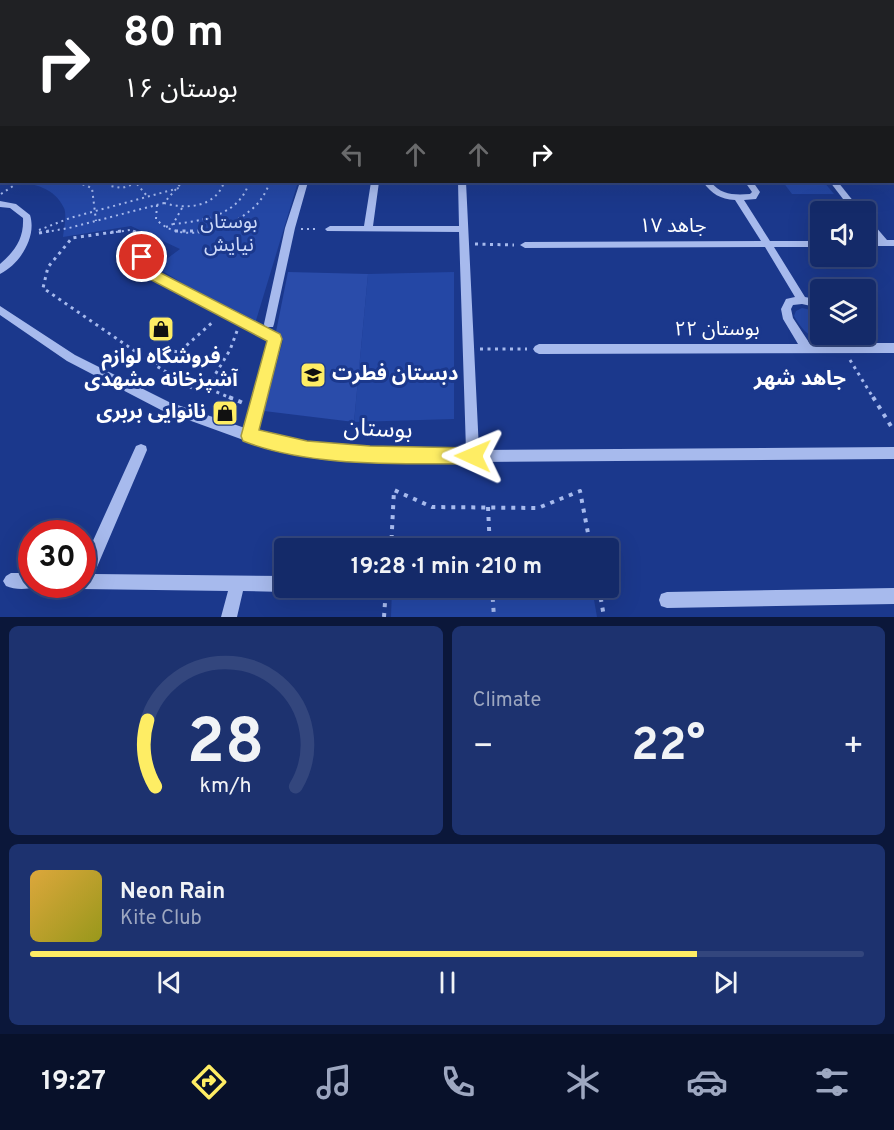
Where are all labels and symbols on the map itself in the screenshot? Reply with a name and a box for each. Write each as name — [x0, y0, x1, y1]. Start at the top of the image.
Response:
park label: بوستان نیایش — [200, 210, 258, 259]
street label: جاهد ۱۷ — [639, 214, 707, 240]
pin — [116, 231, 167, 282]
shop icon: فروشگاه لوازم آشپزخانه مشهدی — [146, 314, 176, 344]
street label: بوستان ۲۲ — [674, 317, 760, 343]
place label: فروشگاه لوازم آشپزخانه مشهدی — [84, 345, 238, 394]
school or university icon: دبستان فطرت — [298, 360, 328, 390]
place label: دبستان فطرت — [332, 362, 458, 388]
district label: جاهد شهر — [753, 366, 846, 393]
shop icon: نانوایی بربری — [210, 398, 240, 428]
place label: نانوایی بربری — [96, 400, 206, 426]
street label: بوستان — [343, 413, 413, 447]
position arrow — [441, 424, 505, 488]
speed limit sign: 30 — [18, 520, 96, 598]

